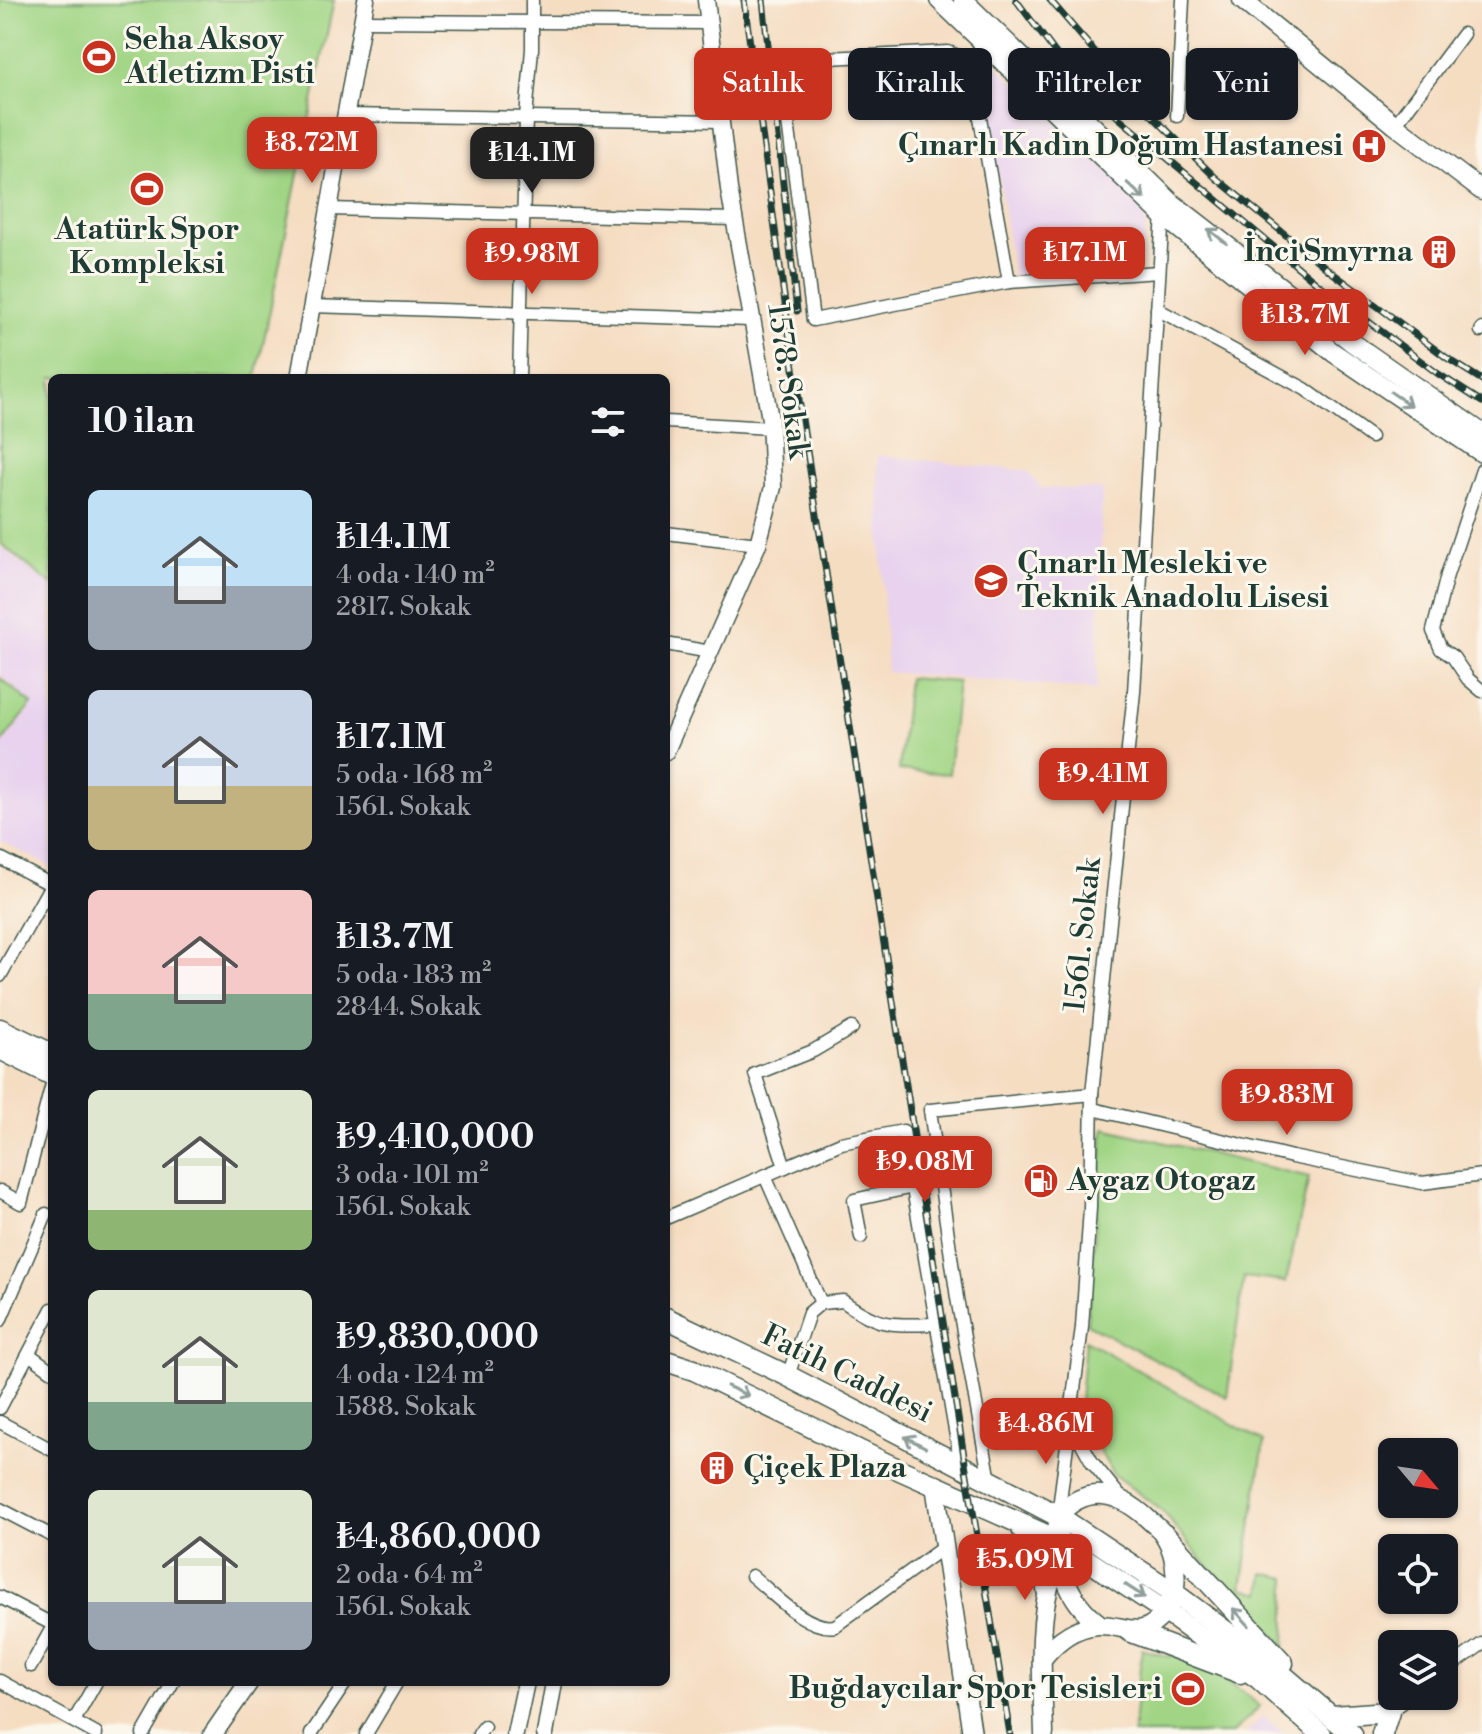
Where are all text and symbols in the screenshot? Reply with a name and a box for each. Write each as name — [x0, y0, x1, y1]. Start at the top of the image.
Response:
place label: Seha Aksoy Atletizm Pisti — [124, 21, 315, 93]
sports icon: Seha Aksoy Atletizm Pisti — [80, 38, 118, 76]
chip: Satılık — [694, 48, 832, 120]
chip: Kiralık — [848, 48, 992, 120]
chip: Filtreler — [1008, 48, 1170, 120]
chip: Yeni — [1186, 48, 1298, 120]
pin: ₺8.72M — [247, 117, 377, 185]
text: ₺8.72M — [265, 127, 359, 159]
pin: ₺14.1M — [467, 127, 597, 195]
place label: Çınarlı Kadın Doğum Hastanesi — [898, 127, 1343, 165]
hospital icon: Çınarlı Kadın Doğum Hastanesi — [1350, 127, 1388, 165]
text: ₺14.1M — [488, 137, 576, 169]
sports icon: Atatürk Spor Kompleksi — [128, 170, 166, 208]
one-way arrow — [1126, 181, 1146, 199]
place label: Atatürk Spor Kompleksi — [53, 211, 240, 283]
pin: ₺17.1M — [1020, 227, 1150, 295]
pin: ₺9.98M — [467, 228, 597, 296]
one-way arrow — [1207, 228, 1229, 245]
place label: İnci Smyrna — [1244, 231, 1414, 271]
building icon: İnci Smyrna — [1420, 233, 1458, 271]
text: ₺17.1M — [1043, 237, 1127, 269]
text: ₺9.98M — [484, 238, 580, 270]
pin: ₺13.7M — [1240, 289, 1370, 357]
text: ₺13.7M — [1260, 299, 1350, 331]
street label: 1578. Sokak — [758, 301, 818, 462]
one-way arrow — [1389, 392, 1412, 408]
icon: filters — [586, 400, 630, 444]
text: 10 ilan — [88, 401, 195, 443]
text: ₺14.1M — [336, 517, 451, 559]
icon: home — [152, 522, 248, 618]
place label: Çınarlı Mesleki ve Teknik Anadolu Lisesi — [1017, 545, 1329, 617]
text: 4 oda · 140 m² — [336, 559, 495, 591]
school or university icon: Çınarlı Mesleki ve Teknik Anadolu Lisesi — [972, 562, 1010, 600]
text: 2817. Sokak — [336, 591, 470, 623]
text: ₺17.1M — [336, 717, 446, 759]
icon: home — [152, 722, 248, 818]
pin: ₺9.41M — [1038, 748, 1168, 816]
text: ₺9.41M — [1057, 758, 1149, 790]
text: 5 oda · 168 m² — [336, 759, 492, 791]
text: 1561. Sokak — [336, 791, 470, 823]
street label: 1561. Sokak — [1056, 855, 1110, 1014]
text: ₺13.7M — [336, 917, 453, 959]
icon: home — [152, 922, 248, 1018]
text: 5 oda · 183 m² — [336, 959, 491, 991]
text: 2844. Sokak — [336, 991, 481, 1023]
pin: ₺9.83M — [1222, 1069, 1352, 1137]
text: ₺9.83M — [1240, 1079, 1334, 1111]
text: ₺9,410,000 — [336, 1117, 534, 1159]
icon: home — [152, 1122, 248, 1218]
pin: ₺9.08M — [860, 1136, 990, 1204]
text: ₺9.08M — [876, 1146, 974, 1178]
text: 3 oda · 101 m² — [336, 1159, 489, 1191]
fuel station icon: Aygaz Otogaz — [1022, 1162, 1060, 1200]
place label: Aygaz Otogaz — [1066, 1162, 1255, 1200]
text: 1561. Sokak — [336, 1191, 470, 1223]
street label: Fatih Caddesi — [755, 1316, 939, 1432]
text: ₺9,830,000 — [336, 1317, 539, 1359]
icon: home — [152, 1322, 248, 1418]
text: 4 oda · 124 m² — [336, 1359, 494, 1391]
one-way arrow — [726, 1384, 750, 1399]
text: 1588. Sokak — [336, 1391, 475, 1423]
pin: ₺4.86M — [981, 1398, 1111, 1466]
text: ₺4.86M — [998, 1408, 1094, 1440]
one-way arrow — [903, 1433, 927, 1449]
north arrow — [1378, 1438, 1458, 1518]
map controls — [1378, 1438, 1458, 1710]
building icon: Çiçek Plaza — [698, 1449, 736, 1487]
place label: Çiçek Plaza — [743, 1449, 907, 1487]
text: ₺4,860,000 — [336, 1517, 541, 1559]
icon: home — [152, 1522, 248, 1618]
pin: ₺5.09M — [960, 1534, 1090, 1602]
button: locate — [1378, 1534, 1458, 1614]
text: ₺5.09M — [976, 1544, 1074, 1576]
text: 2 oda · 64 m² — [336, 1559, 483, 1591]
one-way arrow — [1123, 1584, 1146, 1600]
text: 1561. Sokak — [336, 1591, 470, 1623]
one-way arrow — [1233, 1608, 1251, 1628]
button: layers — [1378, 1630, 1458, 1710]
place label: Buğdaycılar Spor Tesisleri — [789, 1670, 1162, 1708]
sports icon: Buğdaycılar Spor Tesisleri — [1169, 1670, 1207, 1708]

